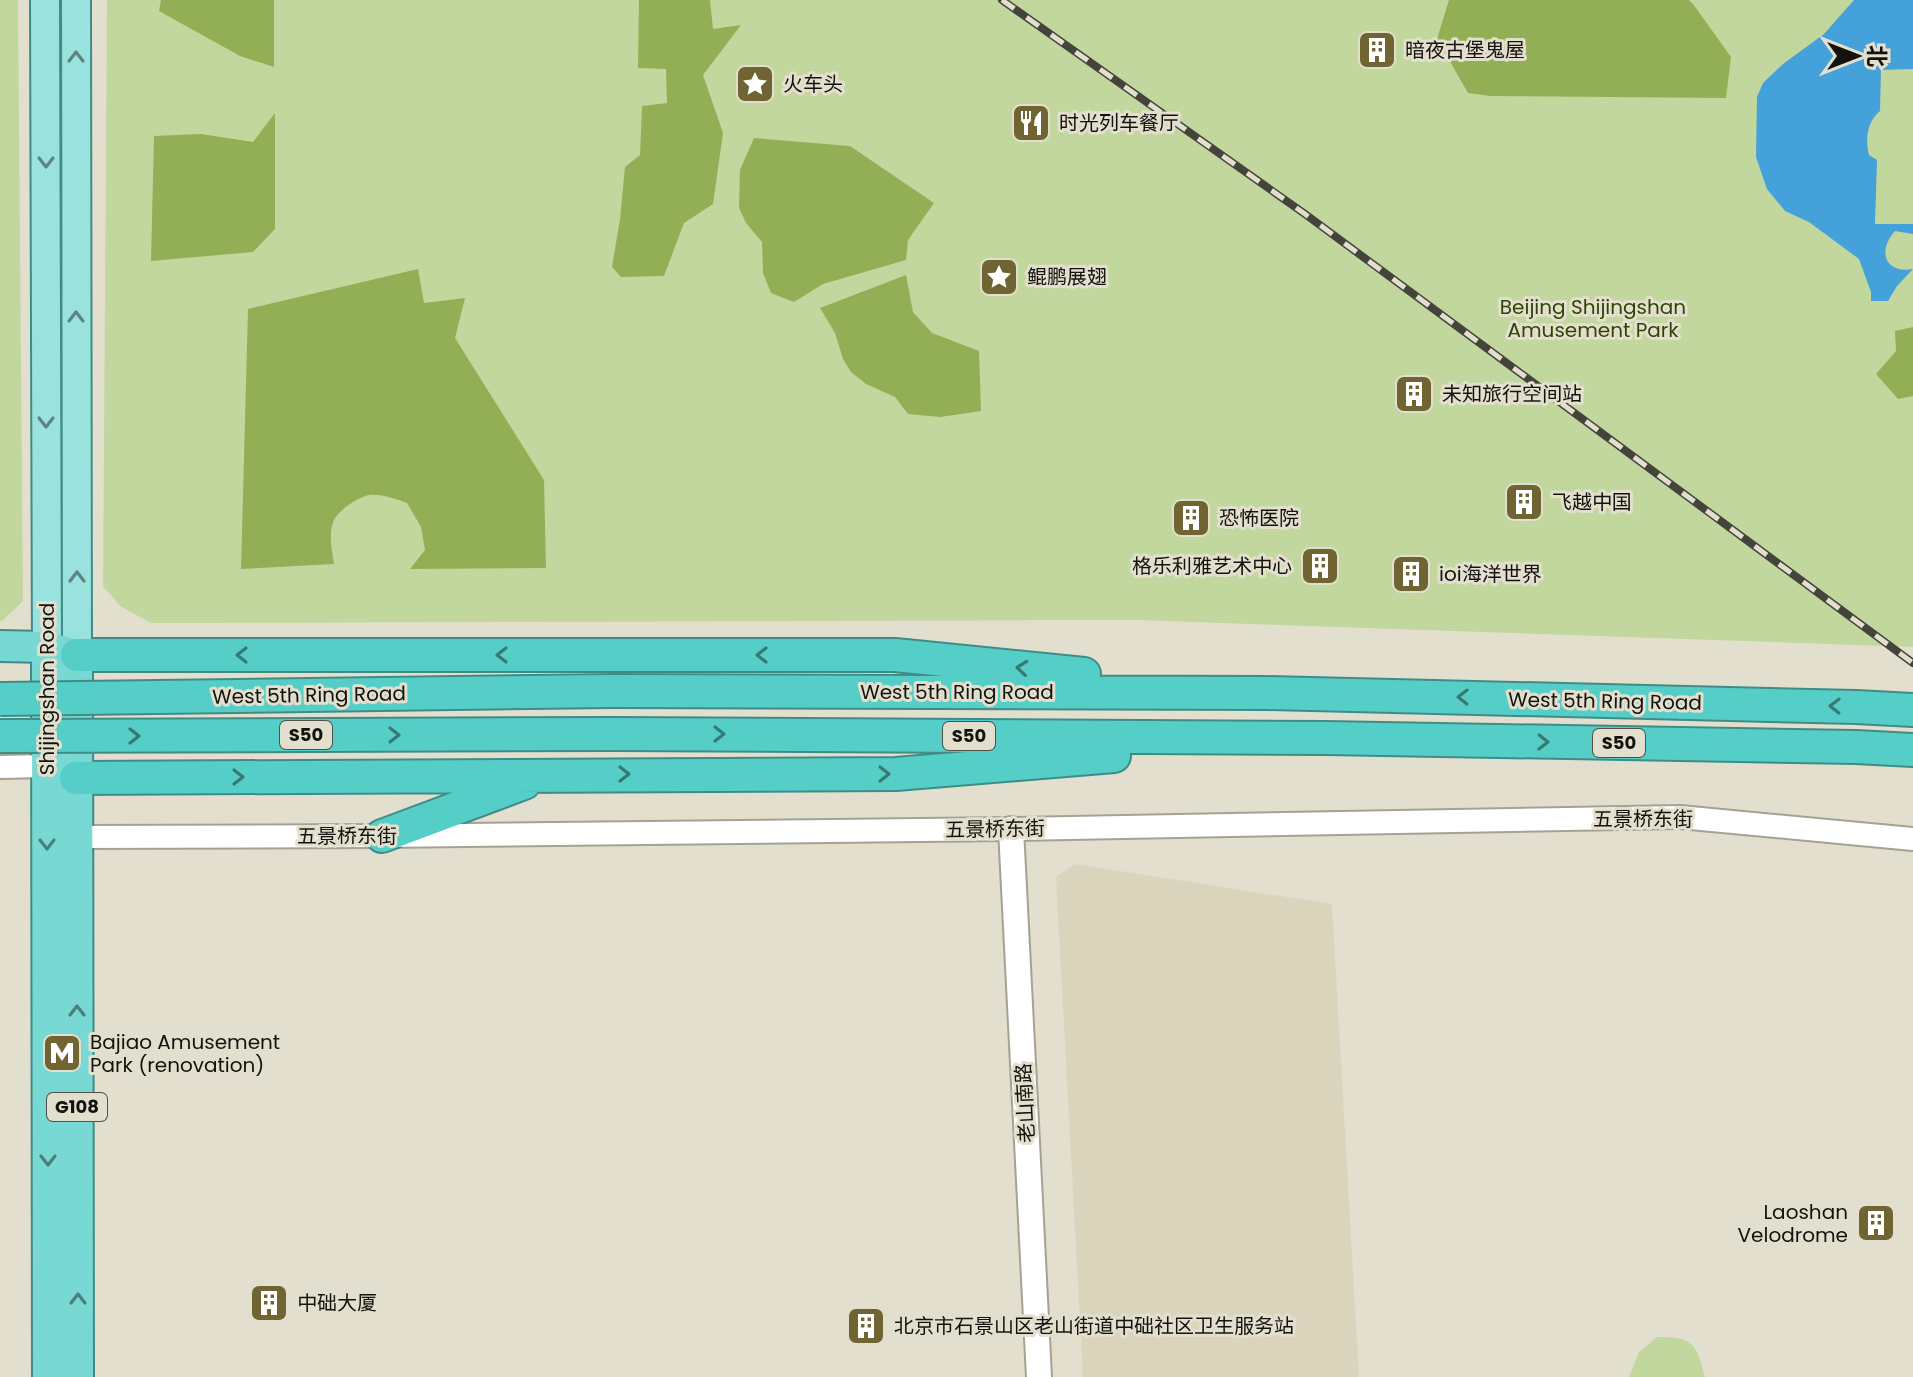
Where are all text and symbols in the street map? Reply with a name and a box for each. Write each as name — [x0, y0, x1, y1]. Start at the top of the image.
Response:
north arrow — [1817, 16, 1897, 96]
building icon: 暗夜古堡鬼屋 — [1356, 29, 1398, 71]
place label: 暗夜古堡鬼屋 — [1405, 36, 1525, 64]
text: 北 — [1861, 45, 1892, 67]
one-way arrow — [67, 50, 85, 63]
place icon: 火车头 — [734, 63, 776, 105]
place label: 火车头 — [783, 70, 843, 98]
restaurant icon: 时光列车餐厅 — [1010, 102, 1052, 144]
place label: 时光列车餐厅 — [1059, 109, 1179, 137]
one-way arrow — [37, 156, 55, 169]
place icon: 鲲鹏展翅 — [978, 256, 1020, 298]
place label: 鲲鹏展翅 — [1027, 263, 1107, 291]
park label: Beijing Shijingshan Amusement Park — [1500, 293, 1686, 344]
one-way arrow — [67, 310, 85, 323]
building icon: 未知旅行空间站 — [1393, 373, 1435, 415]
place label: 未知旅行空间站 — [1442, 380, 1582, 408]
one-way arrow — [37, 416, 55, 429]
building icon: 飞越中国 — [1503, 481, 1545, 523]
place label: 飞越中国 — [1552, 488, 1632, 516]
building icon: 恐怖医院 — [1170, 497, 1212, 539]
place label: 恐怖医院 — [1219, 504, 1299, 532]
building icon: 格乐利雅艺术中心 — [1299, 545, 1341, 587]
place label: 格乐利雅艺术中心 — [1132, 552, 1292, 580]
building icon: ioi海洋世界 — [1390, 553, 1432, 595]
place label: ioi海洋世界 — [1439, 560, 1542, 588]
one-way arrow — [68, 570, 86, 583]
street label: Shijingshan Road — [33, 603, 61, 775]
one-way arrow — [235, 646, 248, 664]
one-way arrow — [495, 646, 508, 664]
one-way arrow — [755, 646, 768, 664]
one-way arrow — [1015, 659, 1028, 676]
street label: West 5th Ring Road — [860, 678, 1054, 706]
street label: West 5th Ring Road — [212, 679, 406, 711]
street label: West 5th Ring Road — [1508, 685, 1702, 717]
one-way arrow — [1456, 689, 1469, 706]
one-way arrow — [1828, 698, 1841, 715]
road number: S50 — [280, 721, 332, 749]
road number: S50 — [943, 722, 995, 750]
one-way arrow — [713, 725, 726, 743]
one-way arrow — [388, 726, 401, 744]
one-way arrow — [128, 727, 141, 745]
road number: S50 — [1593, 729, 1645, 757]
one-way arrow — [1537, 733, 1550, 751]
one-way arrow — [618, 765, 631, 783]
one-way arrow — [878, 765, 891, 783]
one-way arrow — [232, 768, 245, 786]
street label: 五景桥东街 — [1593, 805, 1693, 833]
street label: 五景桥东街 — [945, 814, 1045, 844]
street label: 五景桥东街 — [297, 822, 397, 850]
one-way arrow — [38, 838, 56, 851]
one-way arrow — [68, 1004, 86, 1017]
place label: Bajiao Amusement Park (renovation) — [90, 1028, 280, 1079]
metro station icon: Bajiao Amusement Park (renovation) — [41, 1032, 83, 1074]
street label: 老山南路 — [1009, 1062, 1041, 1144]
road number: G108 — [47, 1093, 107, 1121]
one-way arrow — [39, 1154, 57, 1167]
place label: Laoshan Velodrome — [1738, 1198, 1848, 1249]
building icon: Laoshan Velodrome — [1855, 1202, 1897, 1244]
building icon: 中础大厦 — [248, 1282, 290, 1324]
place label: 中础大厦 — [297, 1289, 377, 1317]
one-way arrow — [69, 1292, 87, 1305]
building icon: 北京市石景山区老山街道中础社区卫生服务站 — [845, 1305, 887, 1347]
place label: 北京市石景山区老山街道中础社区卫生服务站 — [894, 1312, 1294, 1340]

